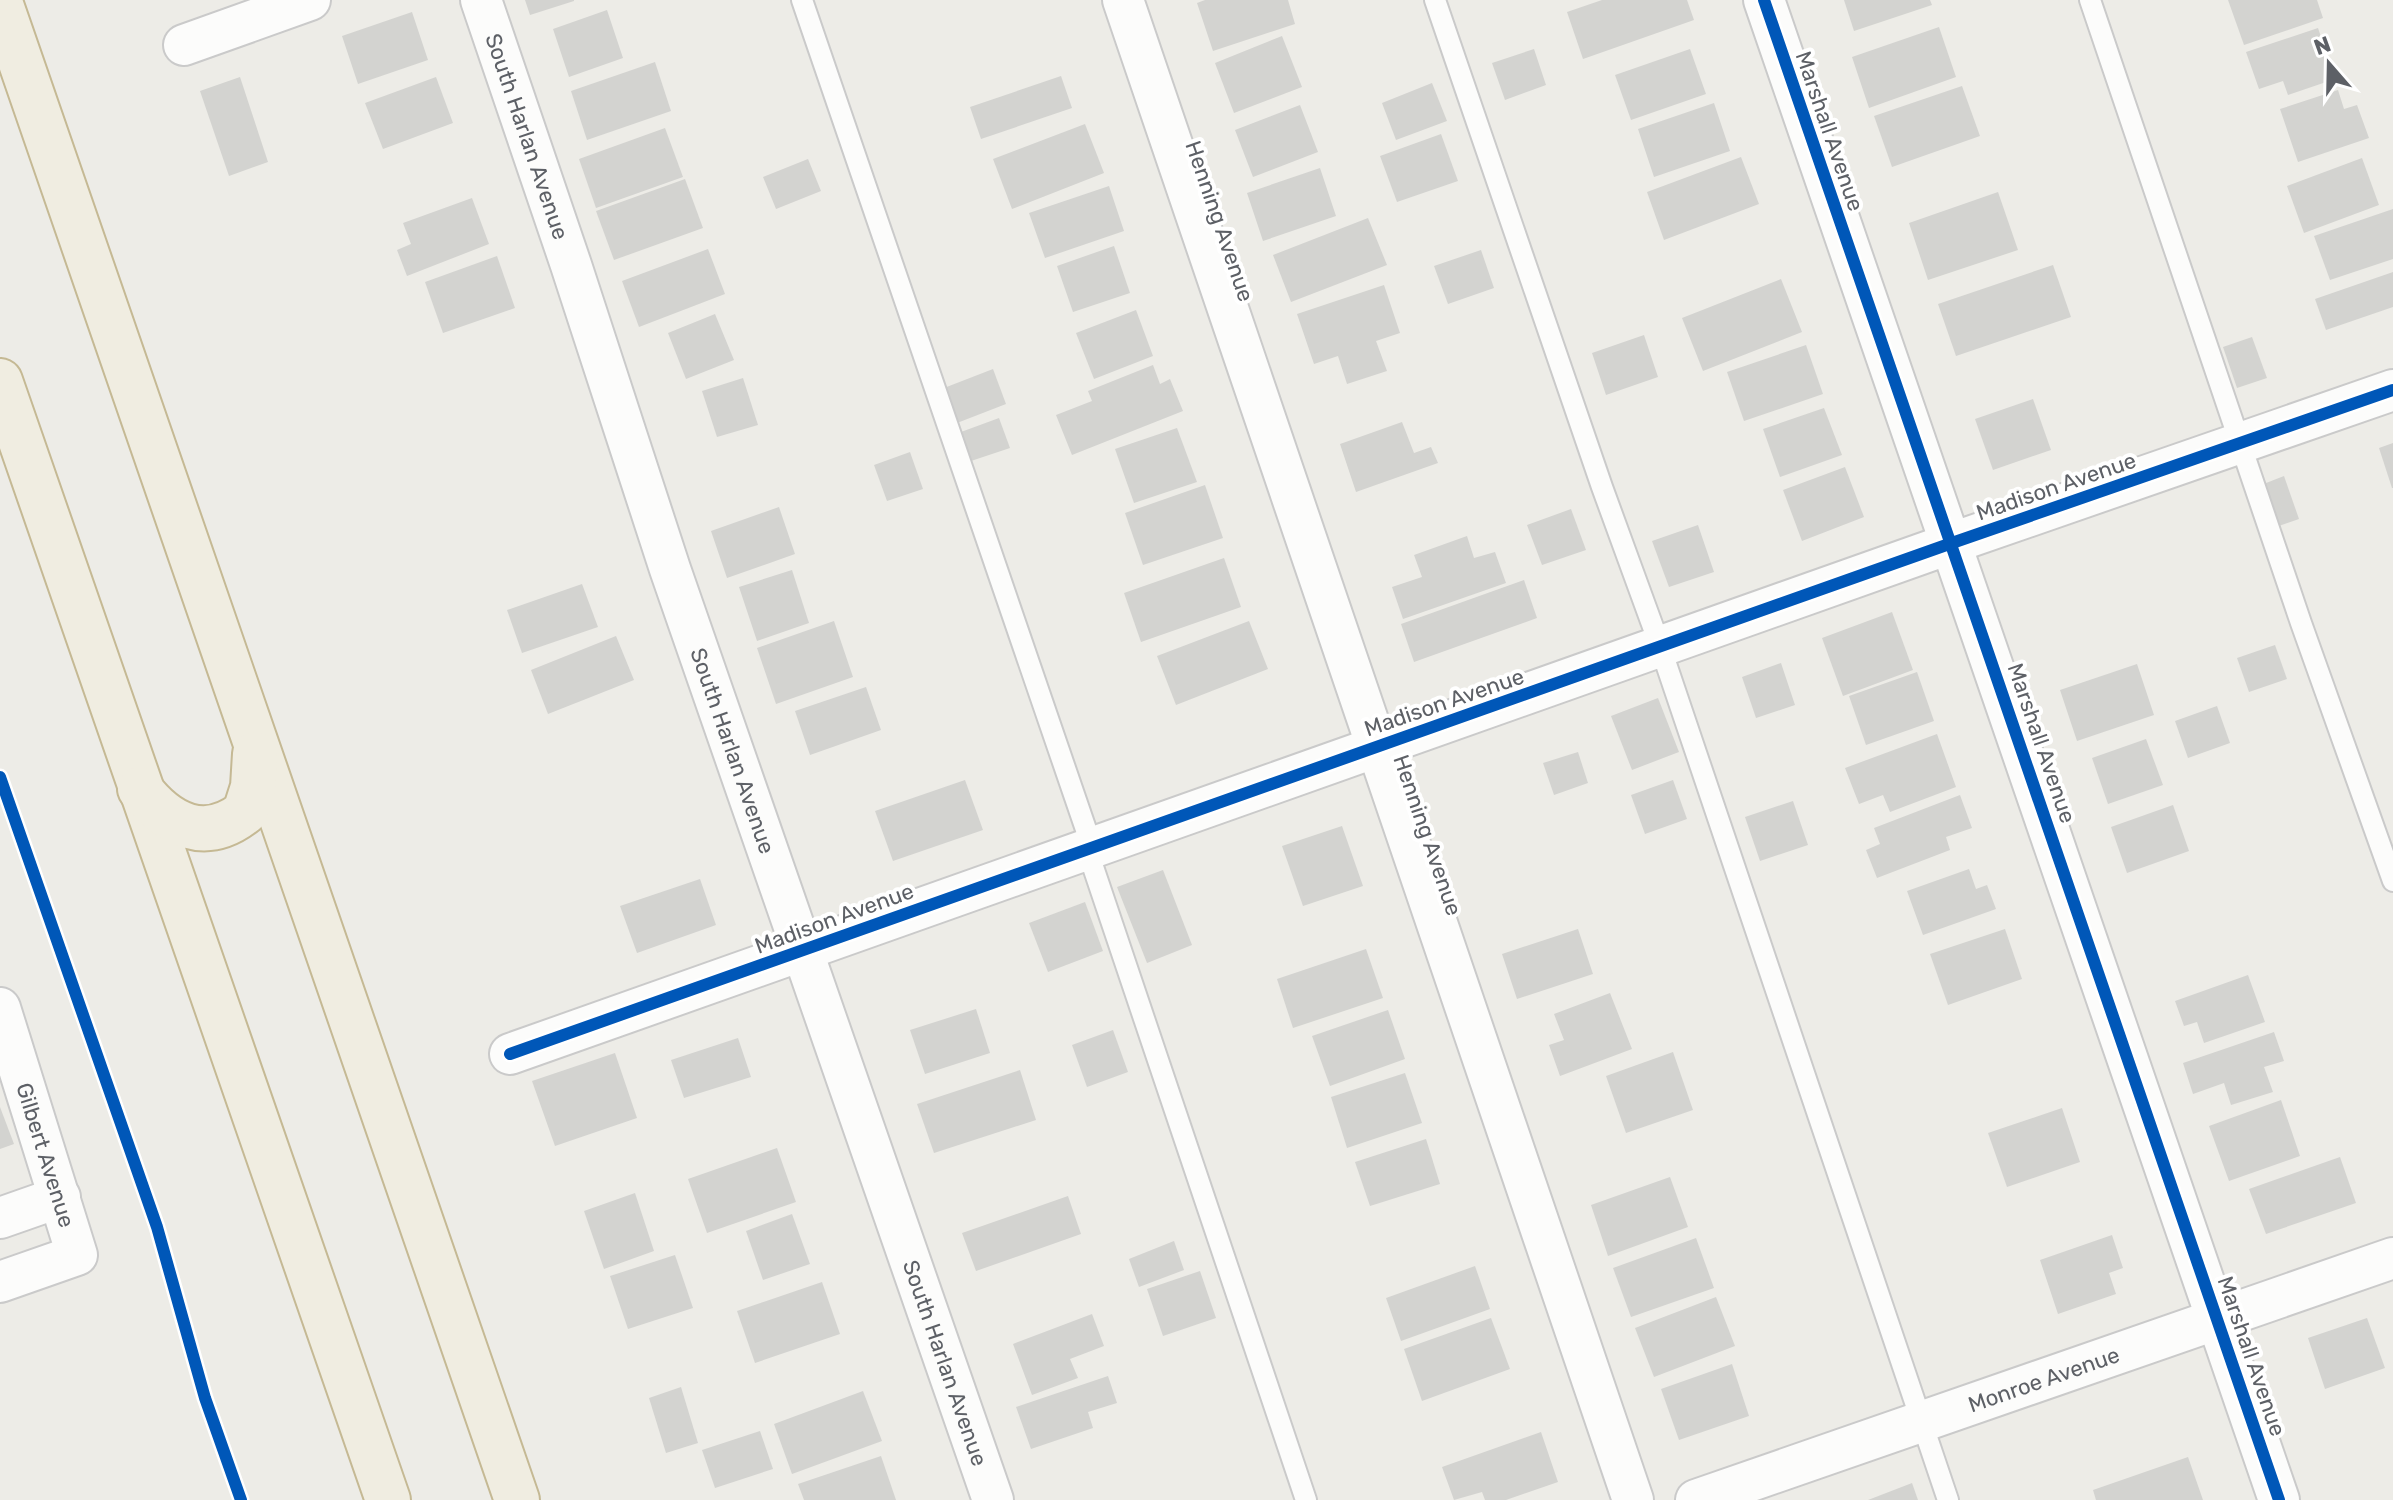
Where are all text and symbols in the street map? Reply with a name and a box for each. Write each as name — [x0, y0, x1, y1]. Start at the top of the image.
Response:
north arrow — [2289, 24, 2369, 104]
street label: South Harlan Avenue — [479, 30, 574, 243]
text: N — [2310, 30, 2334, 61]
street label: Marshall Avenue — [1790, 48, 1870, 215]
street label: Henning Avenue — [1179, 137, 1260, 305]
street label: Madison Avenue — [1973, 447, 2140, 526]
street label: South Harlan Avenue — [684, 644, 781, 857]
street label: Marshall Avenue — [2002, 660, 2082, 827]
street label: Madison Avenue — [1361, 663, 1528, 742]
street label: Henning Avenue — [1387, 751, 1468, 919]
street label: Madison Avenue — [751, 877, 917, 960]
street label: Gilbert Avenue — [10, 1080, 81, 1231]
street label: South Harlan Avenue — [897, 1257, 993, 1470]
street label: Marshall Avenue — [2212, 1273, 2292, 1440]
street label: Monroe Avenue — [1965, 1341, 2123, 1419]

